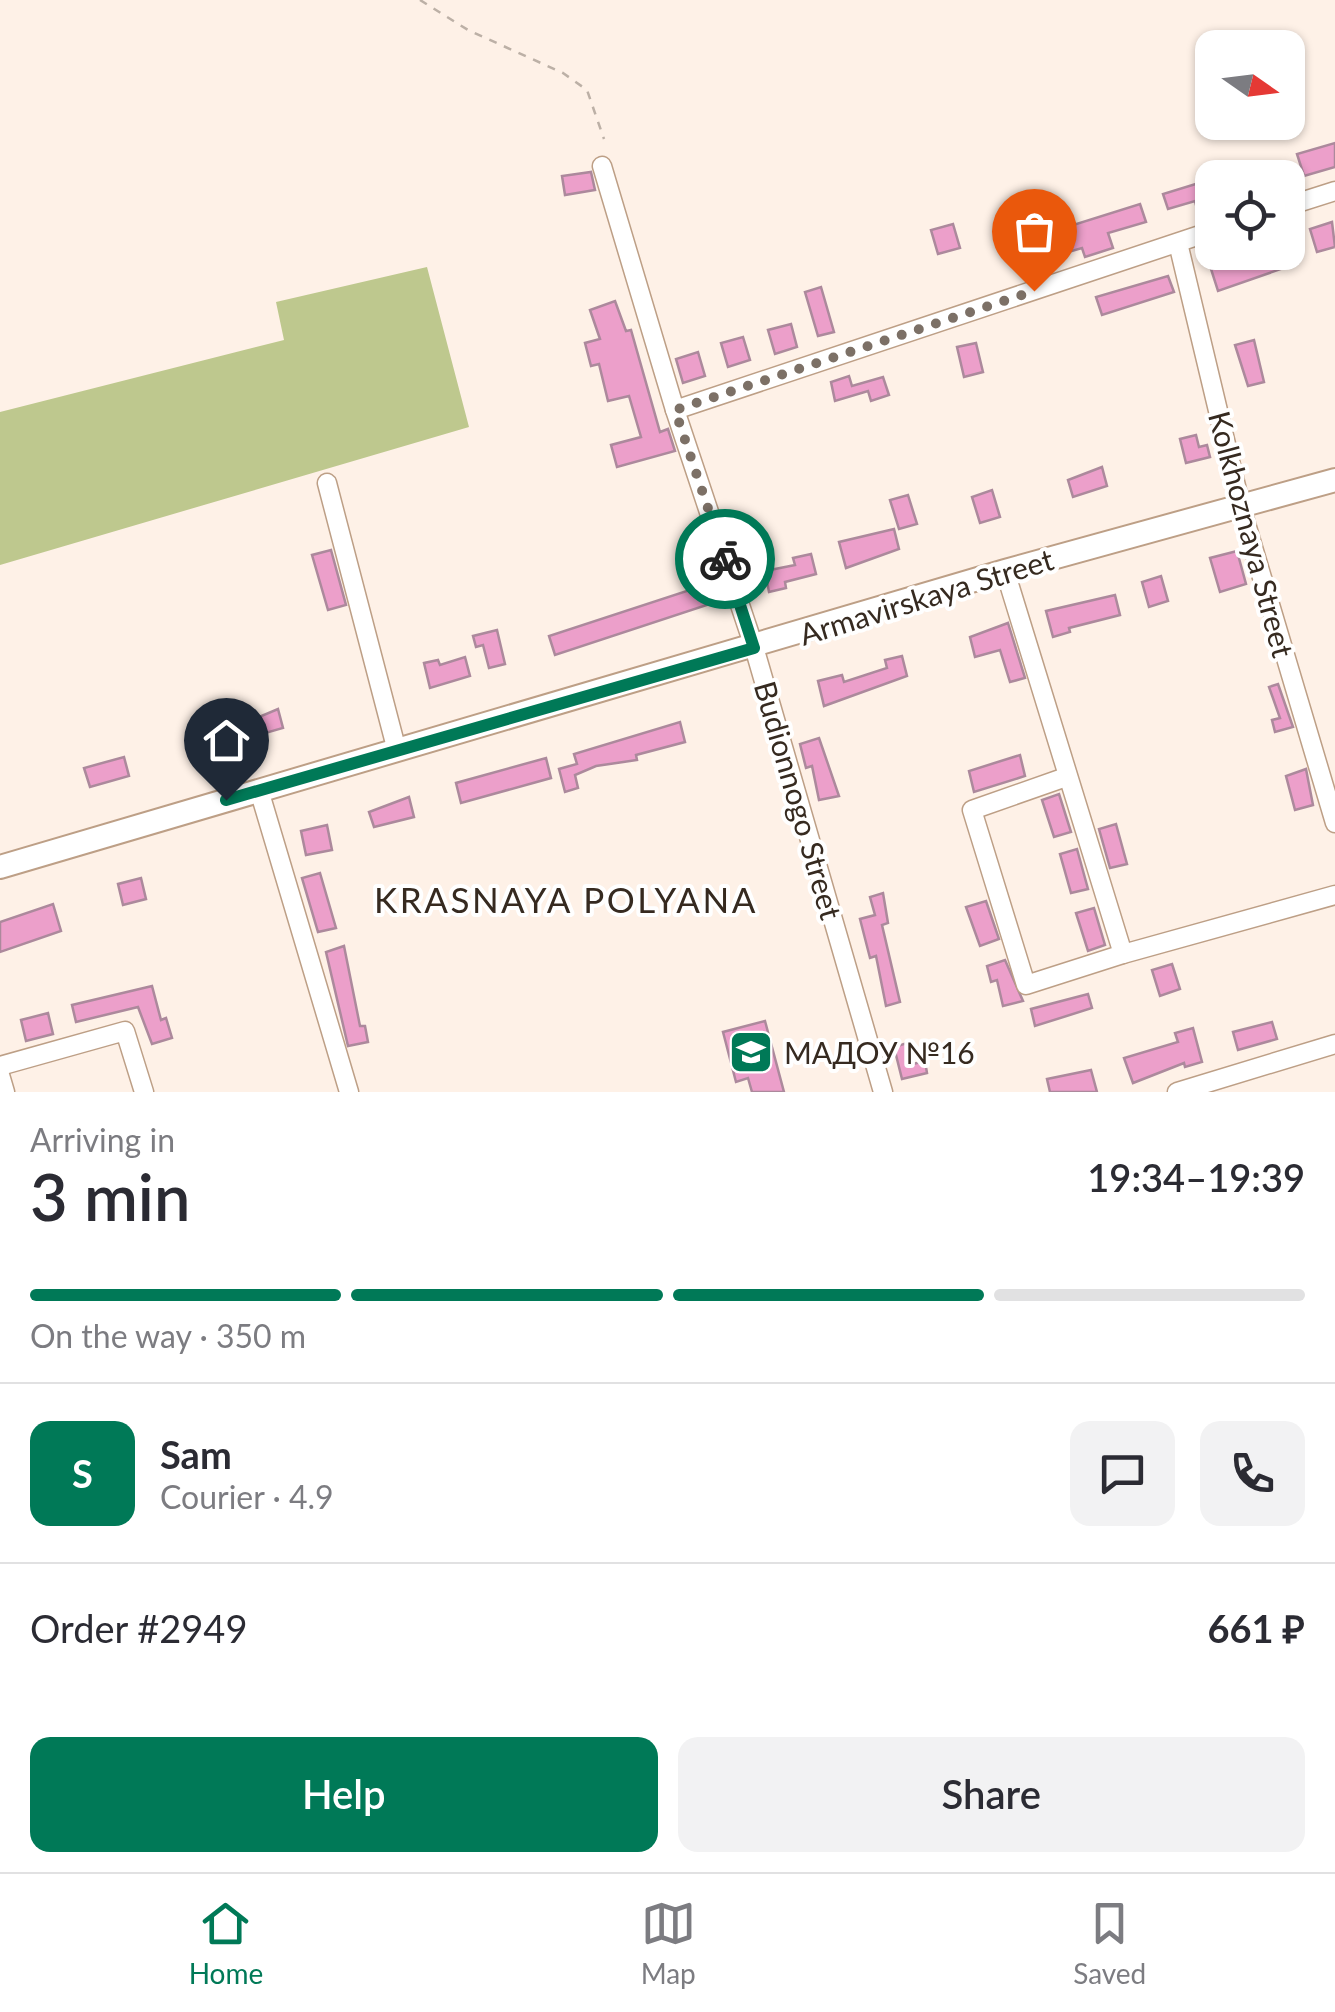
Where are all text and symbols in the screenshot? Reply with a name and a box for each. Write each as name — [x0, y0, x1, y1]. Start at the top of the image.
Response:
north arrow — [1195, 30, 1305, 140]
map controls — [1195, 30, 1305, 270]
button: locate — [1195, 160, 1305, 270]
pin — [992, 189, 1077, 292]
icon: bag — [1007, 204, 1062, 259]
street label: Kolkhoznaya Street — [1202, 407, 1302, 661]
courier — [675, 509, 775, 609]
icon: bike — [698, 532, 753, 587]
street label: Armavirskaya Street — [795, 540, 1057, 652]
street label: Budionnogo Street — [748, 677, 850, 924]
pin — [184, 698, 269, 801]
icon: home — [199, 713, 254, 768]
district label: KRASNAYA POLYANA — [374, 878, 758, 920]
school or university icon: МАДОУ №16 — [728, 1029, 774, 1075]
place label: МАДОУ №16 — [784, 1034, 975, 1070]
text: Arriving in — [30, 1120, 175, 1159]
text: 19:34–19:39 — [1087, 1154, 1305, 1200]
text: 3 min — [30, 1157, 190, 1235]
text: On the way · 350 m — [30, 1316, 306, 1355]
button: chat — [1070, 1421, 1175, 1526]
button: phone — [1200, 1421, 1305, 1526]
text: Sam — [160, 1431, 232, 1477]
text: S — [72, 1450, 93, 1496]
text: Courier · 4.9 — [160, 1477, 334, 1516]
text: Order #2949 — [30, 1605, 247, 1651]
text: 661 ₽ — [1208, 1605, 1305, 1651]
button: Help — [30, 1737, 658, 1852]
button: Share — [678, 1737, 1305, 1852]
tab: Home — [189, 1896, 263, 1990]
tab: Map — [641, 1896, 696, 1990]
tab: Saved — [1073, 1896, 1146, 1990]

